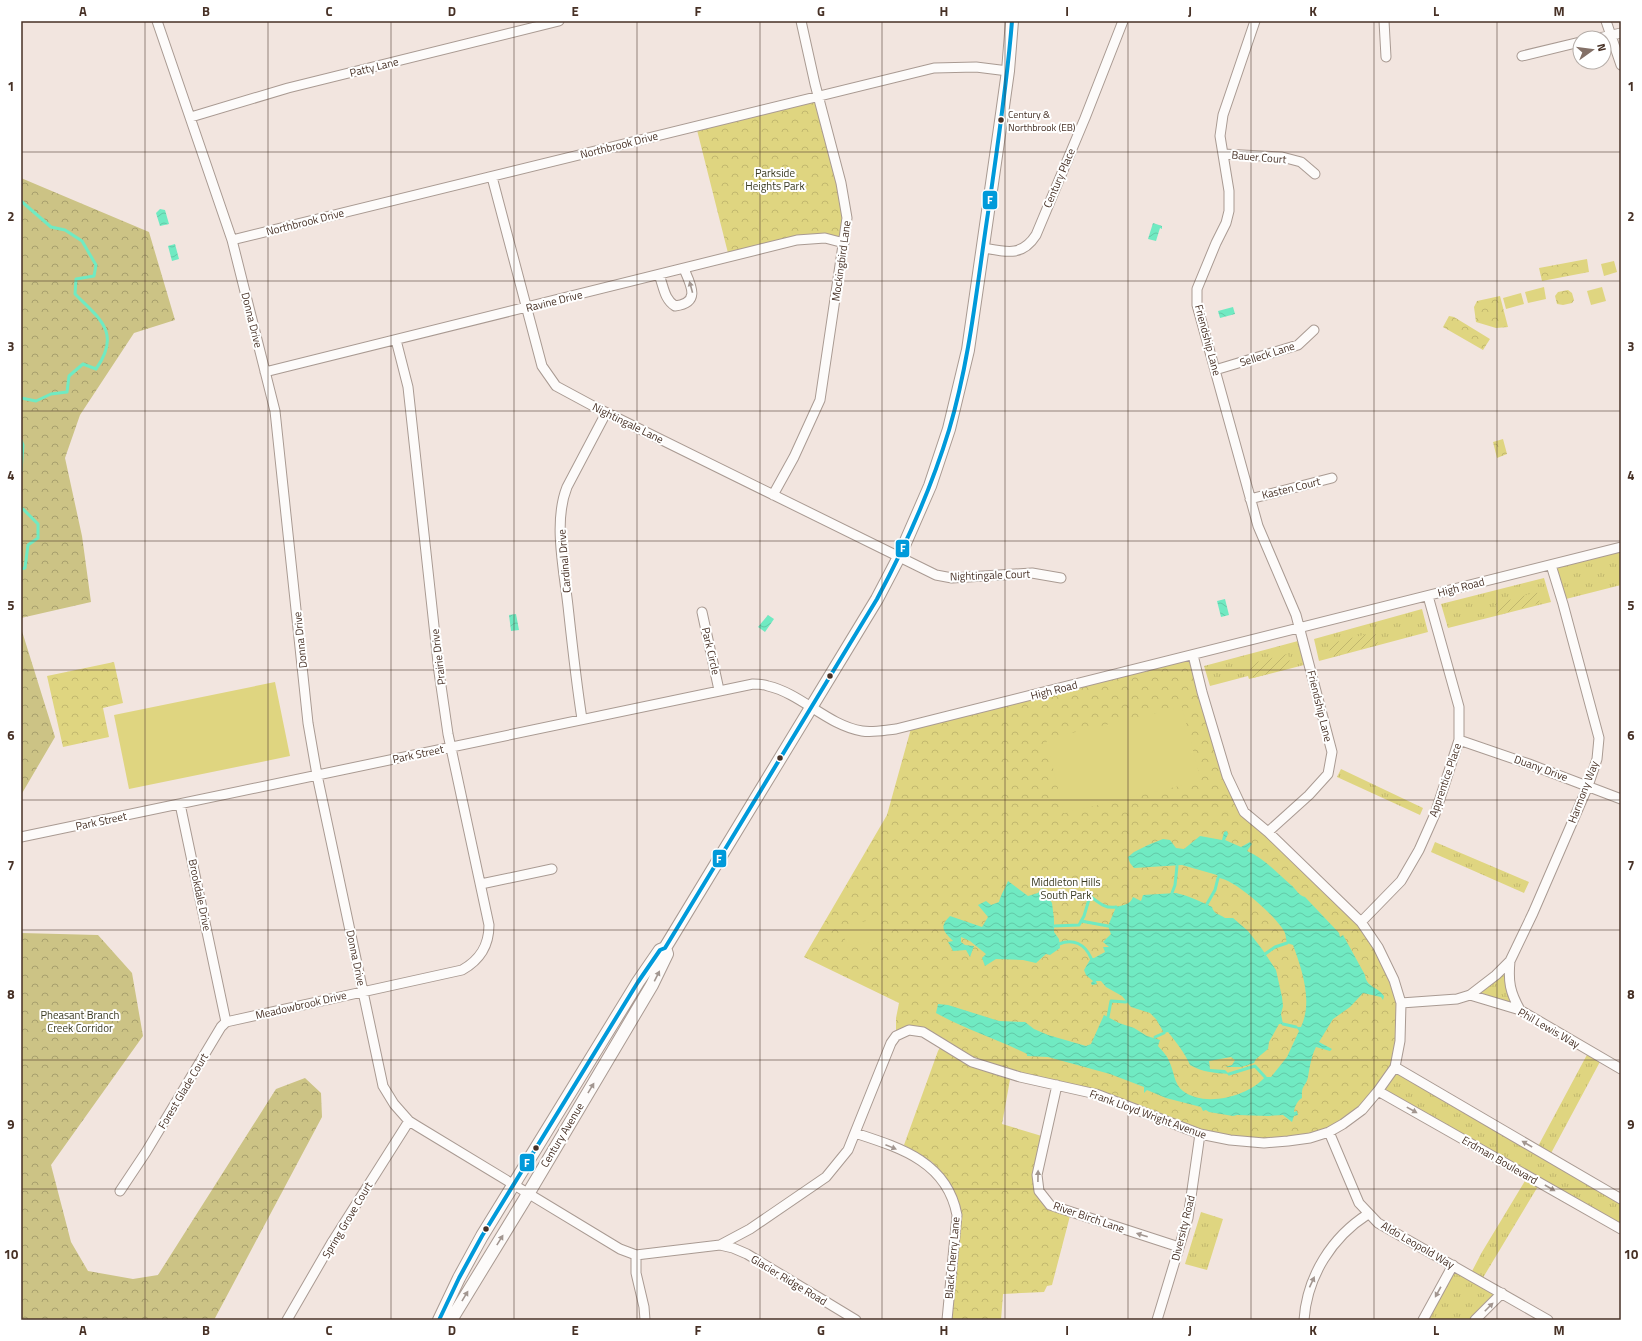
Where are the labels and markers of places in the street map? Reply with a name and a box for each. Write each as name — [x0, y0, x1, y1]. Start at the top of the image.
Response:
place label: Century & Northbrook (EB) — [1008, 107, 1076, 135]
marker: Century & Northbrook (EB) — [996, 115, 1006, 125]
unlabelled marker — [825, 671, 835, 681]
unlabelled marker — [775, 753, 785, 763]
unlabelled marker — [531, 1143, 541, 1153]
unlabelled marker — [481, 1224, 491, 1234]

